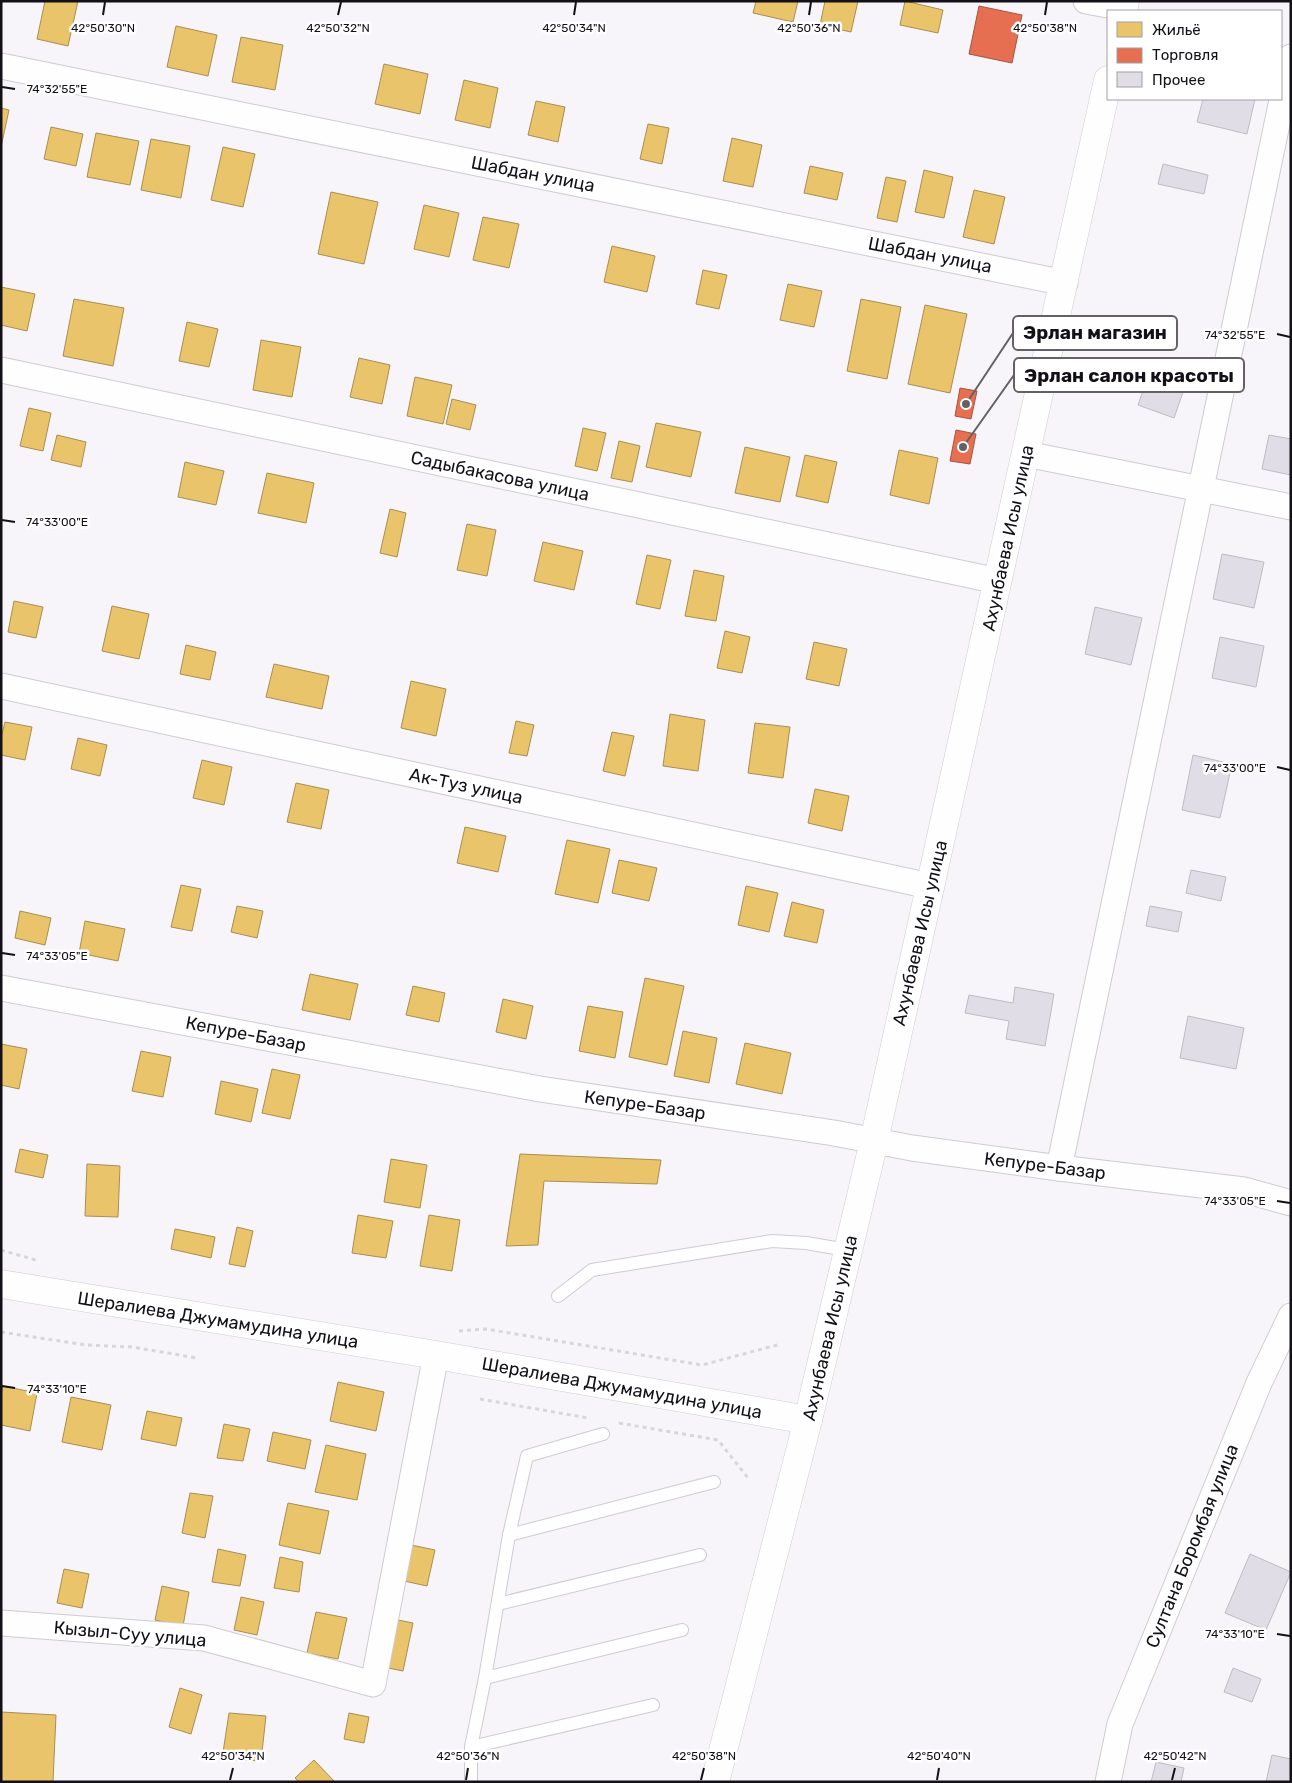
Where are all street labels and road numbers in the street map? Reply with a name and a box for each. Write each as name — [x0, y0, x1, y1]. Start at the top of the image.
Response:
street label: Шабдан улица — [469, 151, 597, 197]
street label: Шабдан улица — [866, 232, 994, 278]
street label: Ахунбаева Исы улица — [978, 443, 1038, 633]
street label: Садыбакасова улица — [409, 446, 591, 506]
street label: Ак-Туз улица — [407, 763, 525, 809]
street label: Ахунбаева Исы улица — [888, 838, 952, 1028]
street label: Кепуре-Базар — [184, 1012, 308, 1056]
street label: Кепуре-Базар — [583, 1086, 707, 1124]
street label: Кепуре-Базар — [983, 1148, 1107, 1184]
street label: Ахунбаева Исы улица — [798, 1233, 862, 1423]
street label: Шералиева Джумамудина улица — [76, 1287, 360, 1353]
street label: Шералиева Джумамудина улица — [480, 1352, 764, 1424]
street label: Султана Боромбая улица — [1141, 1441, 1243, 1651]
street label: Кызыл-Суу улица — [53, 1616, 207, 1652]

